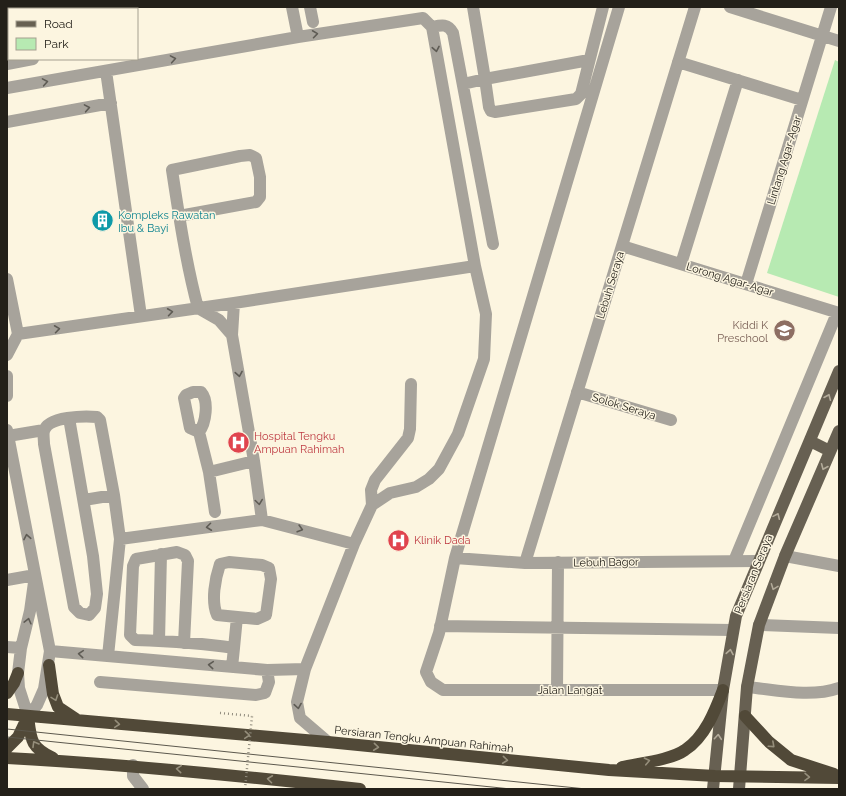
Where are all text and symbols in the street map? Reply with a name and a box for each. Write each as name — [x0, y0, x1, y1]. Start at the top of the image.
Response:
legend — [8, 8, 138, 60]
text: Road — [44, 17, 73, 31]
one-way arrow — [312, 30, 318, 39]
text: Park — [44, 37, 69, 51]
one-way arrow — [432, 46, 440, 52]
one-way arrow — [170, 56, 177, 64]
one-way arrow — [42, 78, 49, 87]
one-way arrow — [84, 104, 90, 113]
street label: Lintang Agar-Agar — [765, 114, 804, 206]
building icon: Kompleks Rawatan Ibu & Bayi — [89, 208, 115, 234]
place label: Kompleks Rawatan Ibu & Bayi — [118, 209, 215, 235]
street label: Lebuh Seraya — [594, 250, 627, 320]
street label: Lorong Agar-Agar — [685, 260, 775, 299]
one-way arrow — [167, 308, 173, 317]
school or university icon: Kiddi K Preschool — [771, 318, 797, 344]
place label: Kiddi K Preschool — [717, 319, 769, 345]
one-way arrow — [54, 325, 60, 333]
one-way arrow — [234, 371, 243, 377]
street label: Solok Seraya — [590, 391, 657, 422]
one-way arrow — [824, 393, 832, 400]
hospital icon: Hospital Tengku Ampuan Rahimah — [225, 429, 251, 455]
place label: Hospital Tengku Ampuan Rahimah — [254, 430, 345, 456]
one-way arrow — [820, 463, 828, 470]
one-way arrow — [254, 499, 263, 505]
one-way arrow — [772, 513, 780, 521]
one-way arrow — [206, 522, 212, 531]
one-way arrow — [296, 524, 303, 533]
hospital icon: Klinik Dada — [385, 527, 411, 553]
one-way arrow — [24, 533, 32, 540]
street label: Persiaran Seraya — [732, 533, 775, 616]
place label: Klinik Dada — [414, 534, 471, 547]
street label: Lebuh Bagor — [573, 555, 639, 570]
one-way arrow — [770, 583, 778, 590]
one-way arrow — [23, 618, 32, 625]
one-way arrow — [725, 648, 733, 655]
one-way arrow — [78, 650, 84, 659]
one-way arrow — [208, 661, 214, 670]
street label: Jalan Langat — [538, 684, 603, 697]
one-way arrow — [50, 695, 58, 702]
one-way arrow — [293, 703, 302, 710]
one-way arrow — [114, 719, 120, 728]
street label: Persiaran Tengku Ampuan Rahimah — [334, 724, 514, 755]
one-way arrow — [244, 730, 250, 739]
one-way arrow — [714, 734, 723, 740]
one-way arrow — [767, 740, 774, 747]
one-way arrow — [32, 741, 39, 748]
one-way arrow — [373, 742, 379, 751]
one-way arrow — [502, 755, 508, 764]
one-way arrow — [644, 758, 651, 766]
one-way arrow — [176, 765, 182, 774]
one-way arrow — [804, 773, 810, 782]
one-way arrow — [267, 774, 273, 783]

